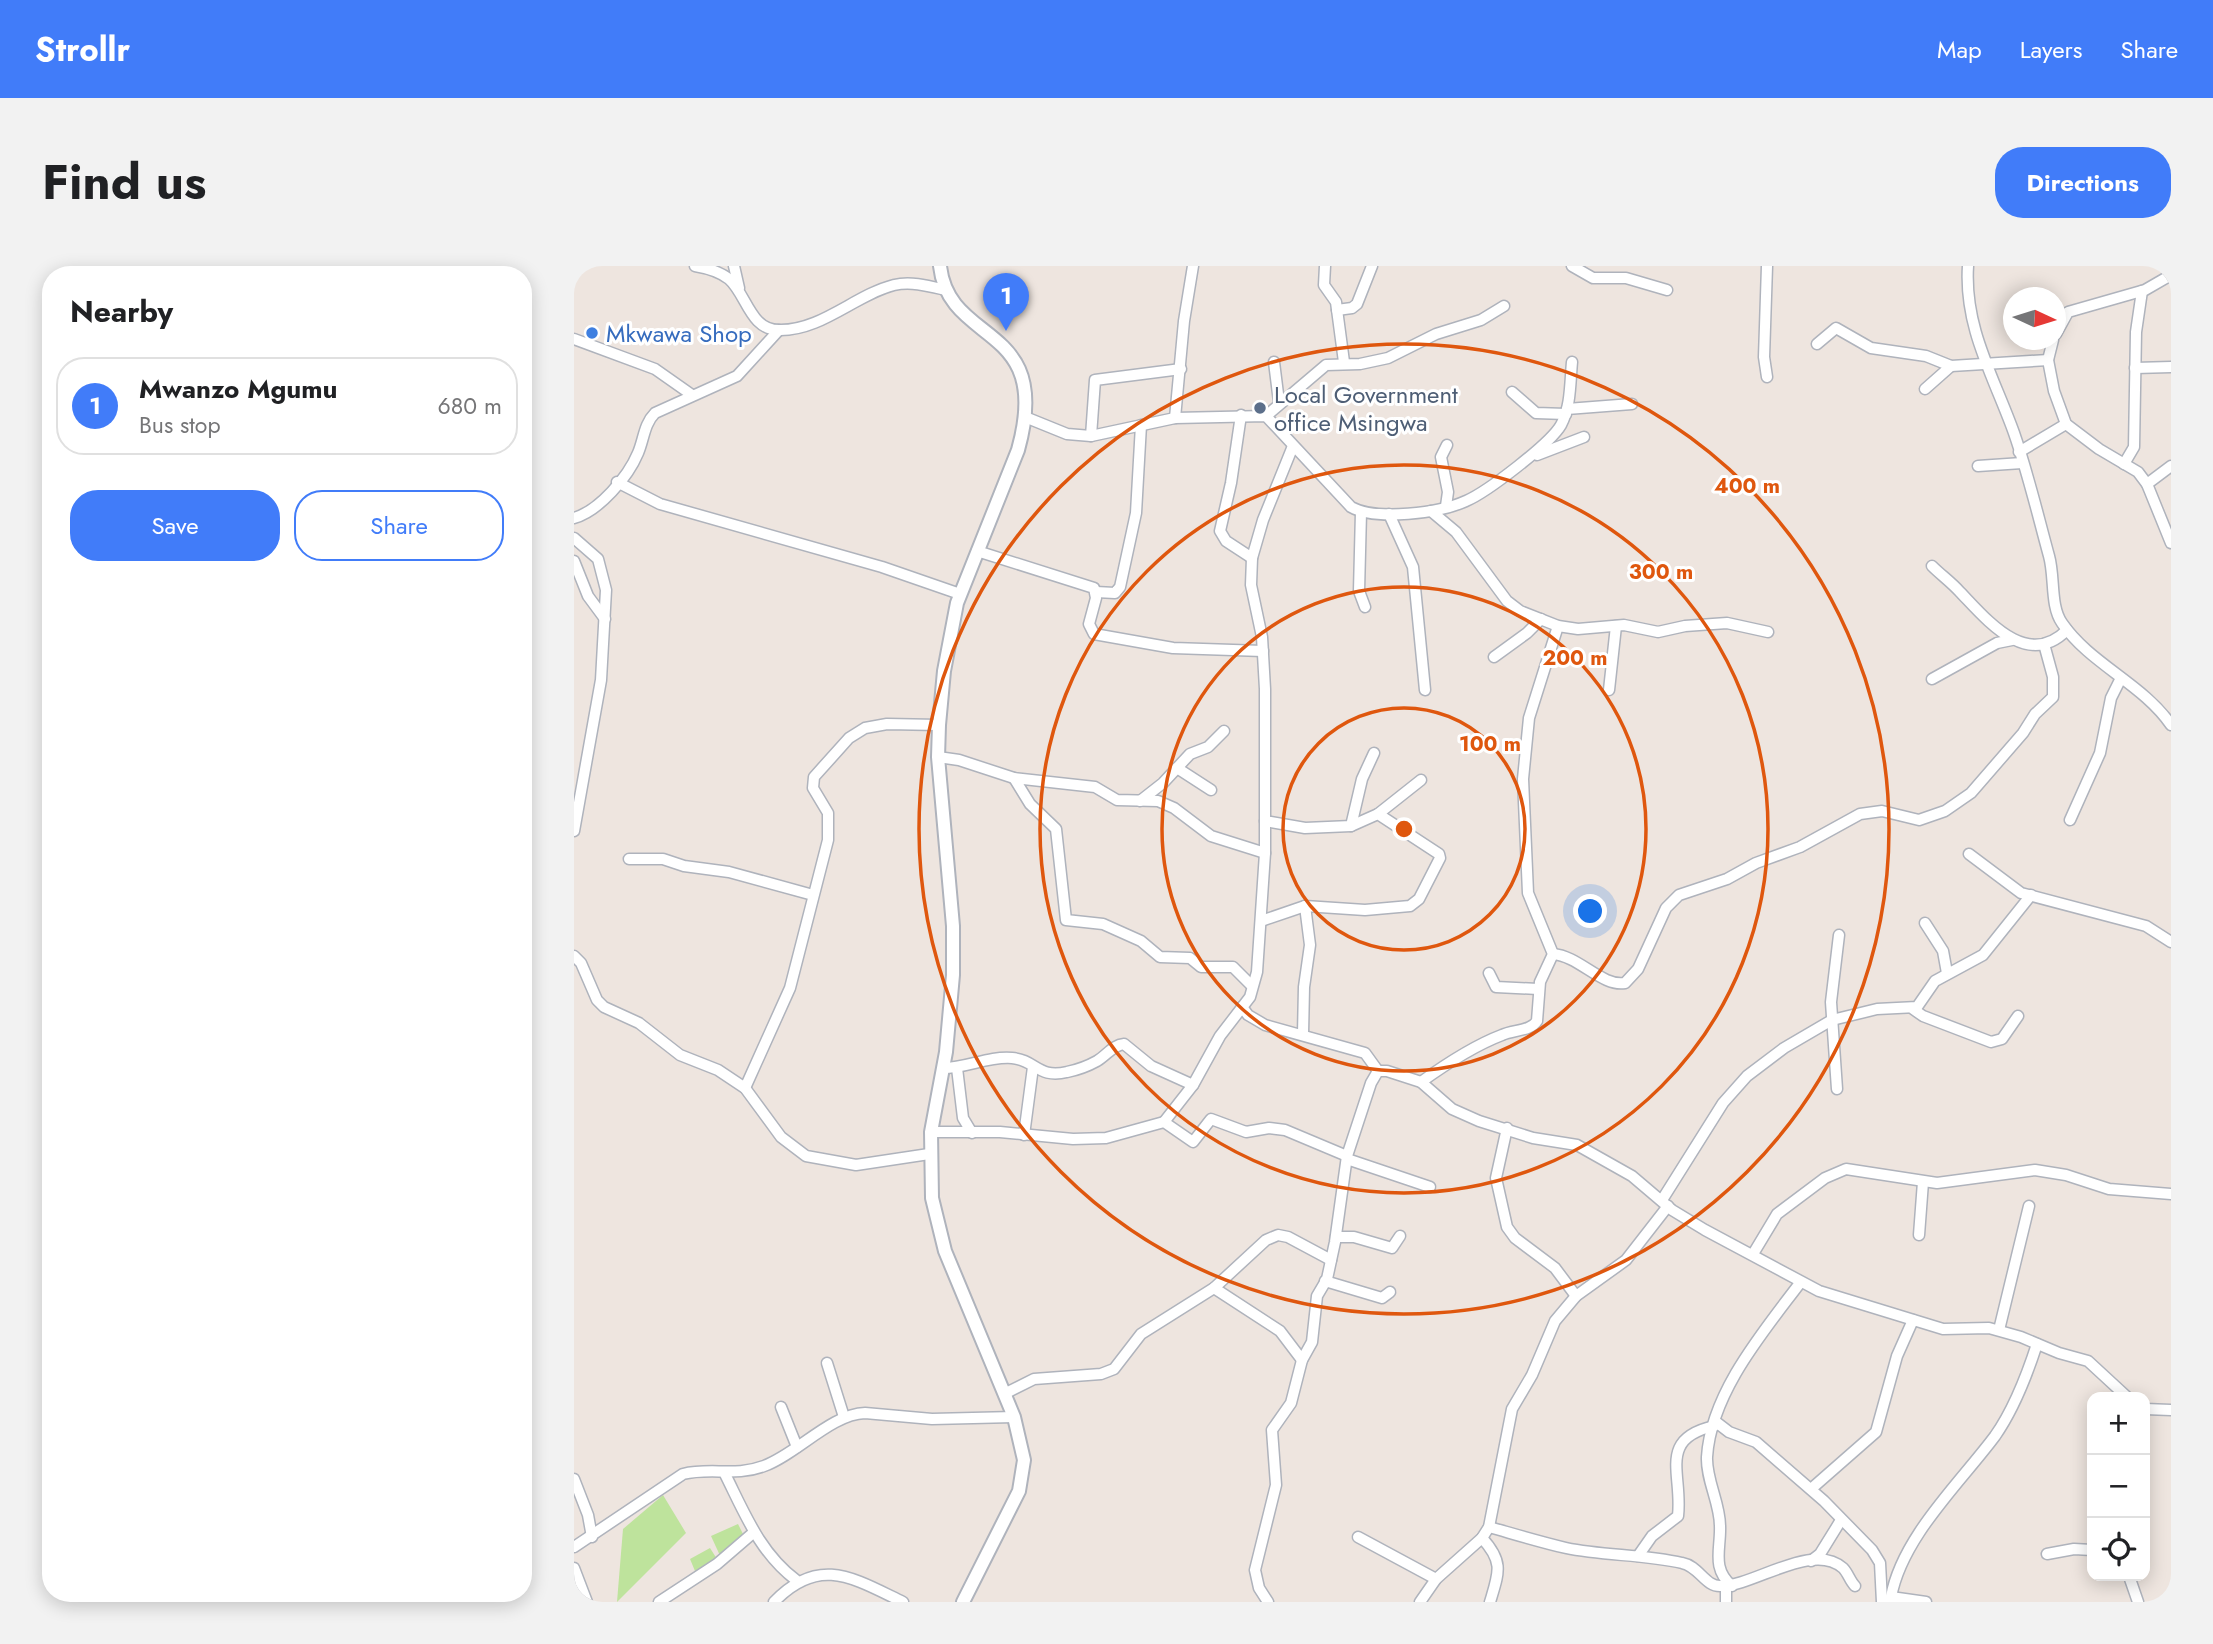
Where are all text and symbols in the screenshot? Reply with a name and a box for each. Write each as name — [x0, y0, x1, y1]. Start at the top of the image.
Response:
text: Strollr — [35, 26, 130, 73]
text: Map — [1937, 32, 1982, 67]
text: Layers — [2020, 32, 2082, 67]
text: Share — [2120, 32, 2178, 67]
text: Find us — [42, 147, 206, 217]
button: Directions — [1995, 147, 2171, 218]
pin: 1 — [983, 273, 1029, 331]
north arrow — [2003, 287, 2066, 350]
text: Nearby — [70, 290, 173, 333]
place label: Mkwawa Shop — [606, 316, 752, 351]
marker: Mkwawa Shop — [584, 325, 600, 341]
text: Mwanzo Mgumu — [139, 370, 337, 408]
place label: Local Government office Msingwa — [1274, 377, 1458, 440]
text: 1 — [89, 389, 101, 423]
text: 680 m — [438, 389, 502, 423]
marker: Local Government office Msingwa — [1252, 400, 1268, 416]
text: Bus stop — [139, 408, 221, 442]
text: 400 m — [1714, 471, 1780, 501]
button: Save — [70, 490, 280, 561]
button: Share — [294, 490, 504, 561]
text: 300 m — [1629, 557, 1693, 587]
text: 200 m — [1542, 643, 1608, 673]
text: 100 m — [1459, 729, 1521, 759]
centre of rings — [1392, 817, 1416, 841]
your location — [1573, 894, 1607, 928]
map controls — [2087, 1392, 2150, 1581]
button: + — [2087, 1392, 2150, 1455]
button: − — [2087, 1455, 2150, 1518]
button: locate — [2087, 1518, 2150, 1581]

